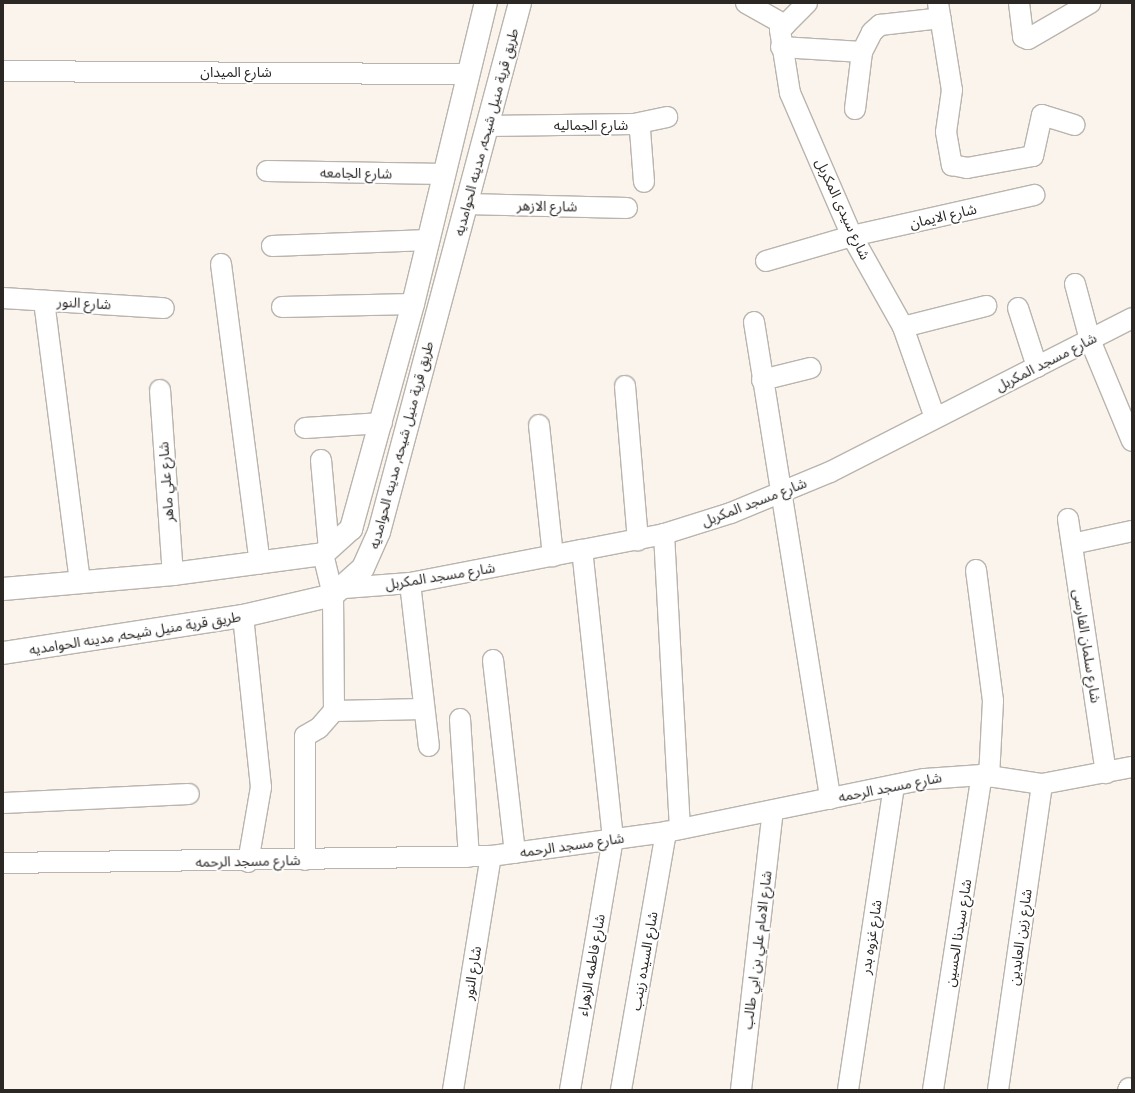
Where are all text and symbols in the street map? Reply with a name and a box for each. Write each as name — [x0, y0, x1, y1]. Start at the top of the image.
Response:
street label: طريق قرية منيل شيحه, مدينه الحوامديه — [450, 26, 522, 238]
street label: شارع الميدان — [200, 64, 272, 80]
street label: شارع الجماليه — [554, 117, 628, 133]
street label: شارع سيدى المكربل — [812, 156, 874, 262]
street label: شارع الجامعه — [320, 164, 392, 182]
street label: شارع الازهر — [517, 197, 577, 215]
street label: شارع الايمان — [908, 200, 978, 232]
street label: شارع النور — [56, 293, 112, 313]
street label: شارع مسجد المكربل — [993, 329, 1099, 395]
street label: طريق قرية منيل شيحه, مدينه الحوامديه — [365, 339, 437, 551]
street label: شارع علي ماهر — [155, 441, 177, 523]
street label: شارع مسجد المكربل — [699, 474, 809, 530]
street label: شارع مسجد المكربل — [384, 559, 496, 593]
street label: شارع سلمان الفارسى — [1070, 588, 1104, 704]
street label: طريق قرية منيل شيحه, مدينه الحوامديه — [28, 608, 242, 658]
street label: شارع مسجد الرحمه — [837, 769, 943, 805]
street label: شارع مسجد الرحمه — [519, 829, 625, 861]
street label: شارع مسجد الرحمه — [195, 852, 301, 870]
street label: شارع الامام علي بن ابي طالب — [739, 870, 775, 1030]
street label: شارع سيدنا الحسين — [941, 878, 975, 988]
street label: شارع زين العابدين — [1005, 888, 1035, 986]
street label: شارع غزوه بدر — [857, 899, 885, 975]
street label: شارع السيده زينب — [627, 910, 661, 1012]
street label: شارع فاطمه الزهراء — [574, 913, 608, 1017]
street label: شارع النور — [459, 945, 485, 1001]

